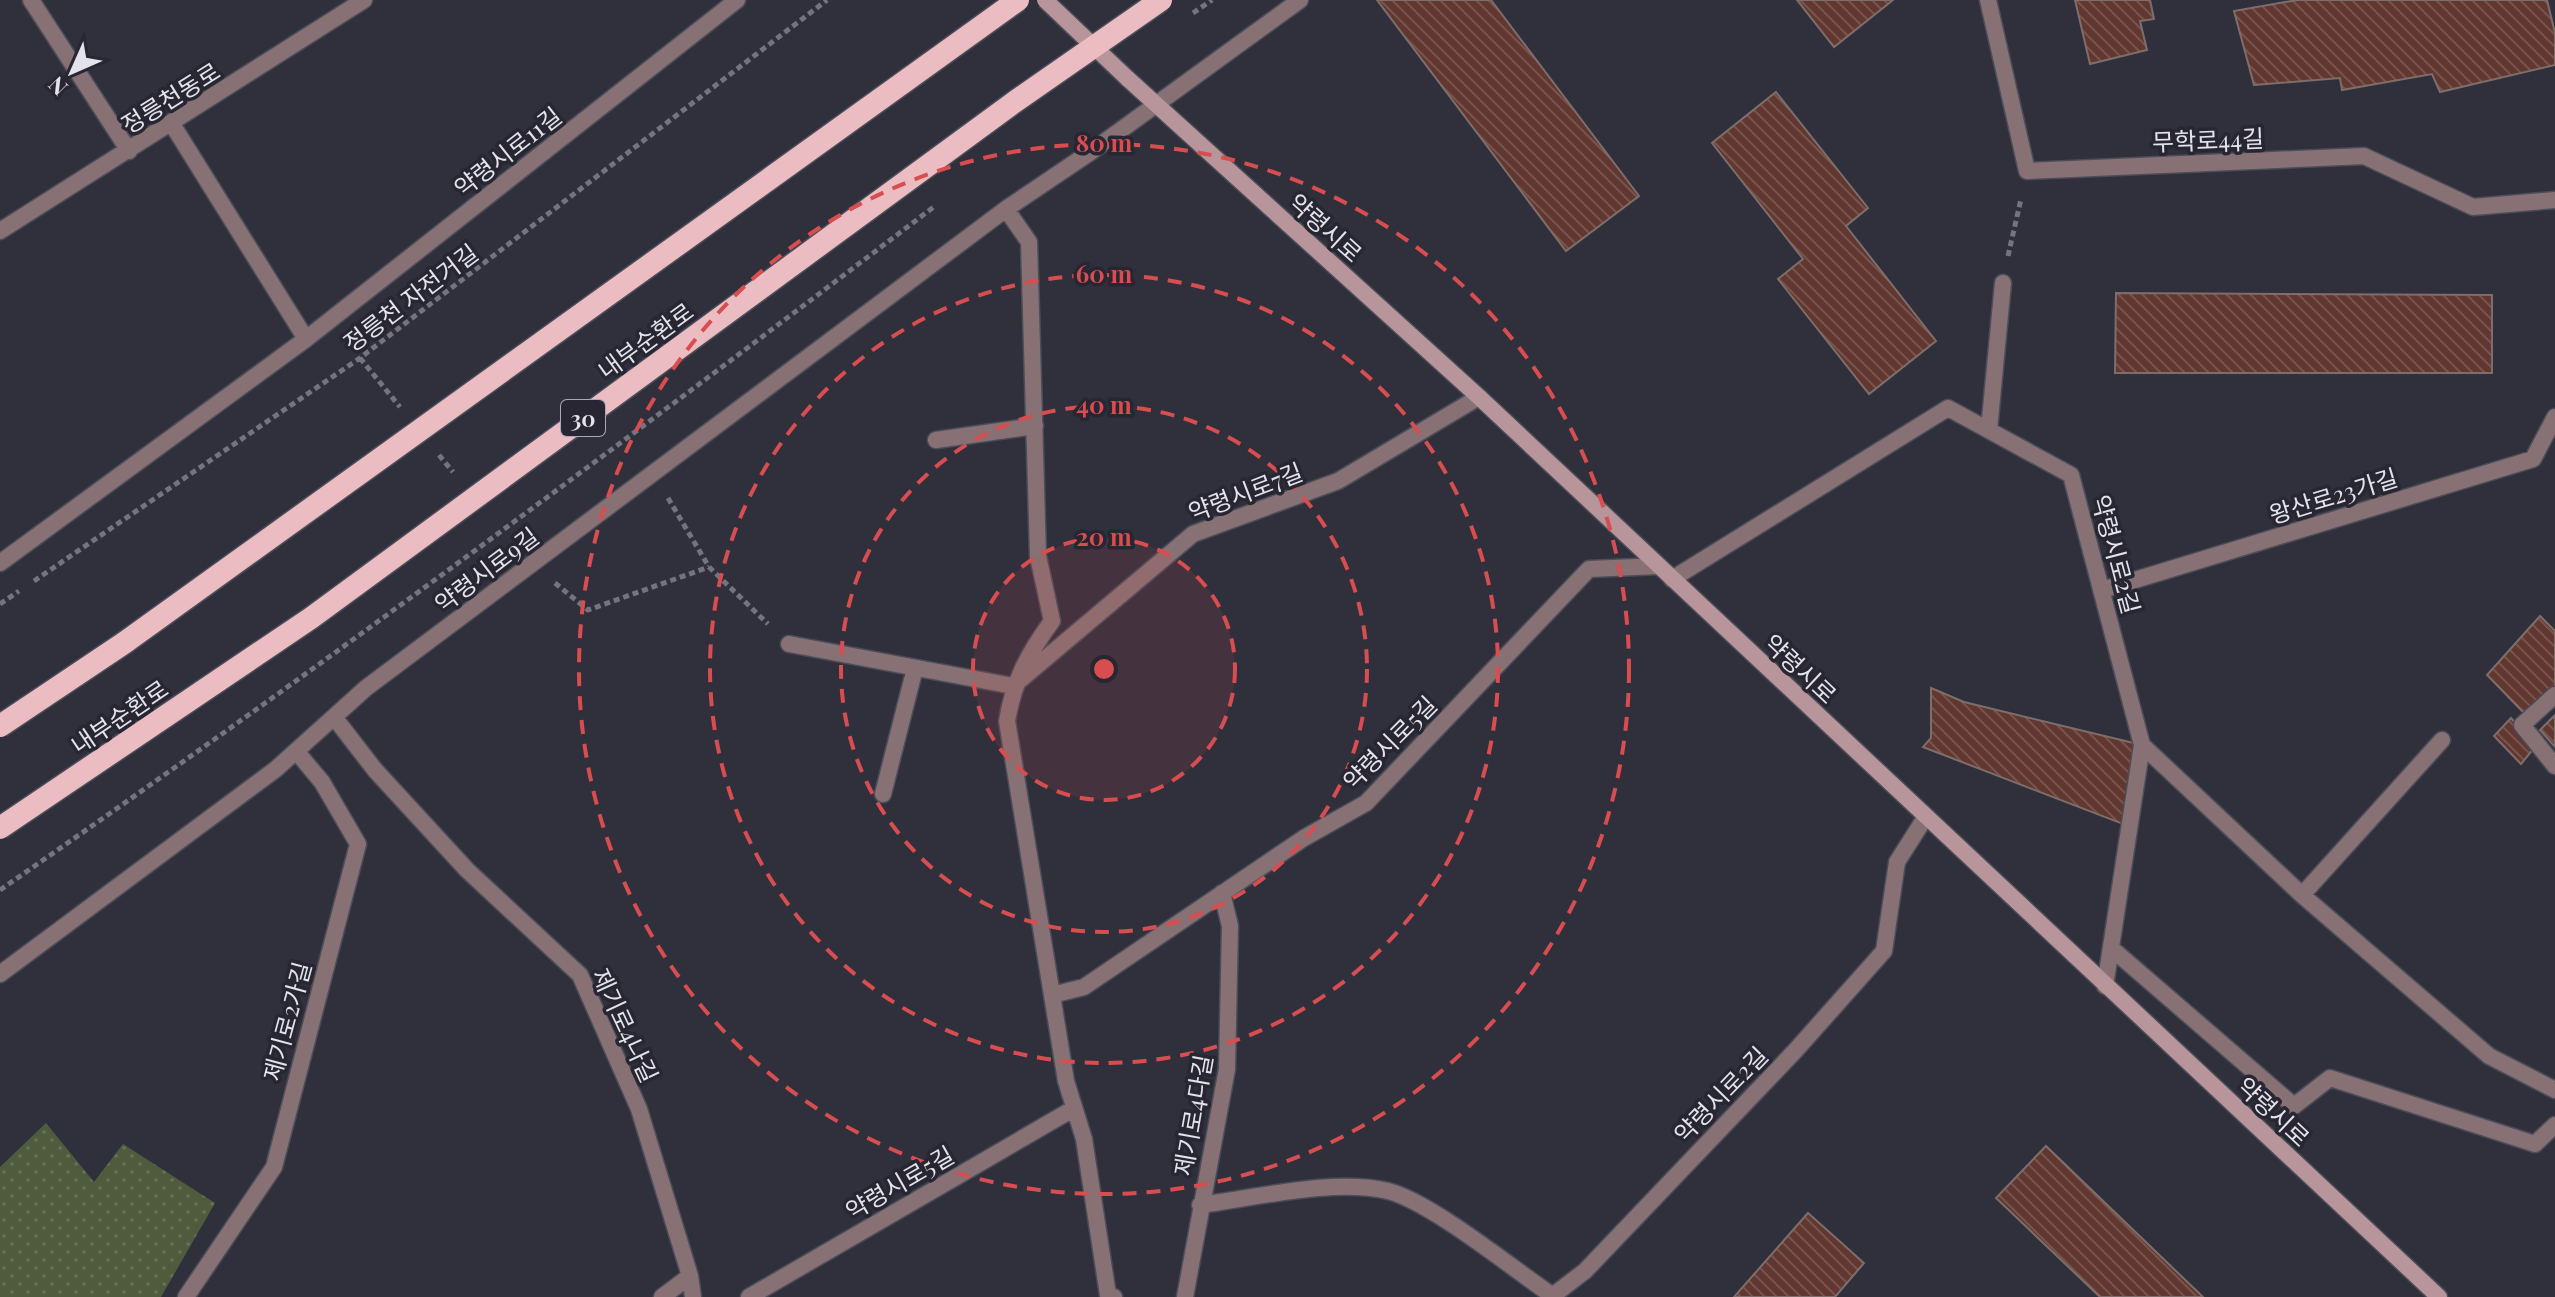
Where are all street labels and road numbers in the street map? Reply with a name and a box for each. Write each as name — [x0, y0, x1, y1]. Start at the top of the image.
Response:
street label: 정릉천동로 — [115, 54, 225, 140]
street label: 약령시로11길 — [447, 99, 567, 203]
street label: 무학로44길 — [2151, 121, 2265, 157]
street label: 약령시로 — [1282, 186, 1370, 268]
street label: 정릉천 자전거길 — [336, 236, 484, 358]
street label: 내부순환로 — [591, 295, 699, 385]
road number: 30 — [561, 400, 605, 436]
street label: 약령시로7길 — [1183, 455, 1307, 527]
street label: 왕산로23가길 — [2265, 460, 2401, 530]
street label: 약령시로2길 — [2086, 491, 2148, 617]
street label: 약령시로9길 — [427, 519, 545, 619]
street label: 약령시로 — [1758, 626, 1844, 710]
street label: 내부순환로 — [64, 672, 174, 760]
street label: 약령시로5길 — [1335, 688, 1443, 796]
street label: 제기로2가길 — [255, 958, 317, 1084]
street label: 제기로4나길 — [586, 963, 666, 1087]
street label: 약령시로2길 — [1666, 1039, 1774, 1149]
street label: 제기로4다길 — [1166, 1052, 1218, 1178]
street label: 약령시로 — [2231, 1069, 2317, 1153]
street label: 약령시로5길 — [839, 1138, 959, 1226]

